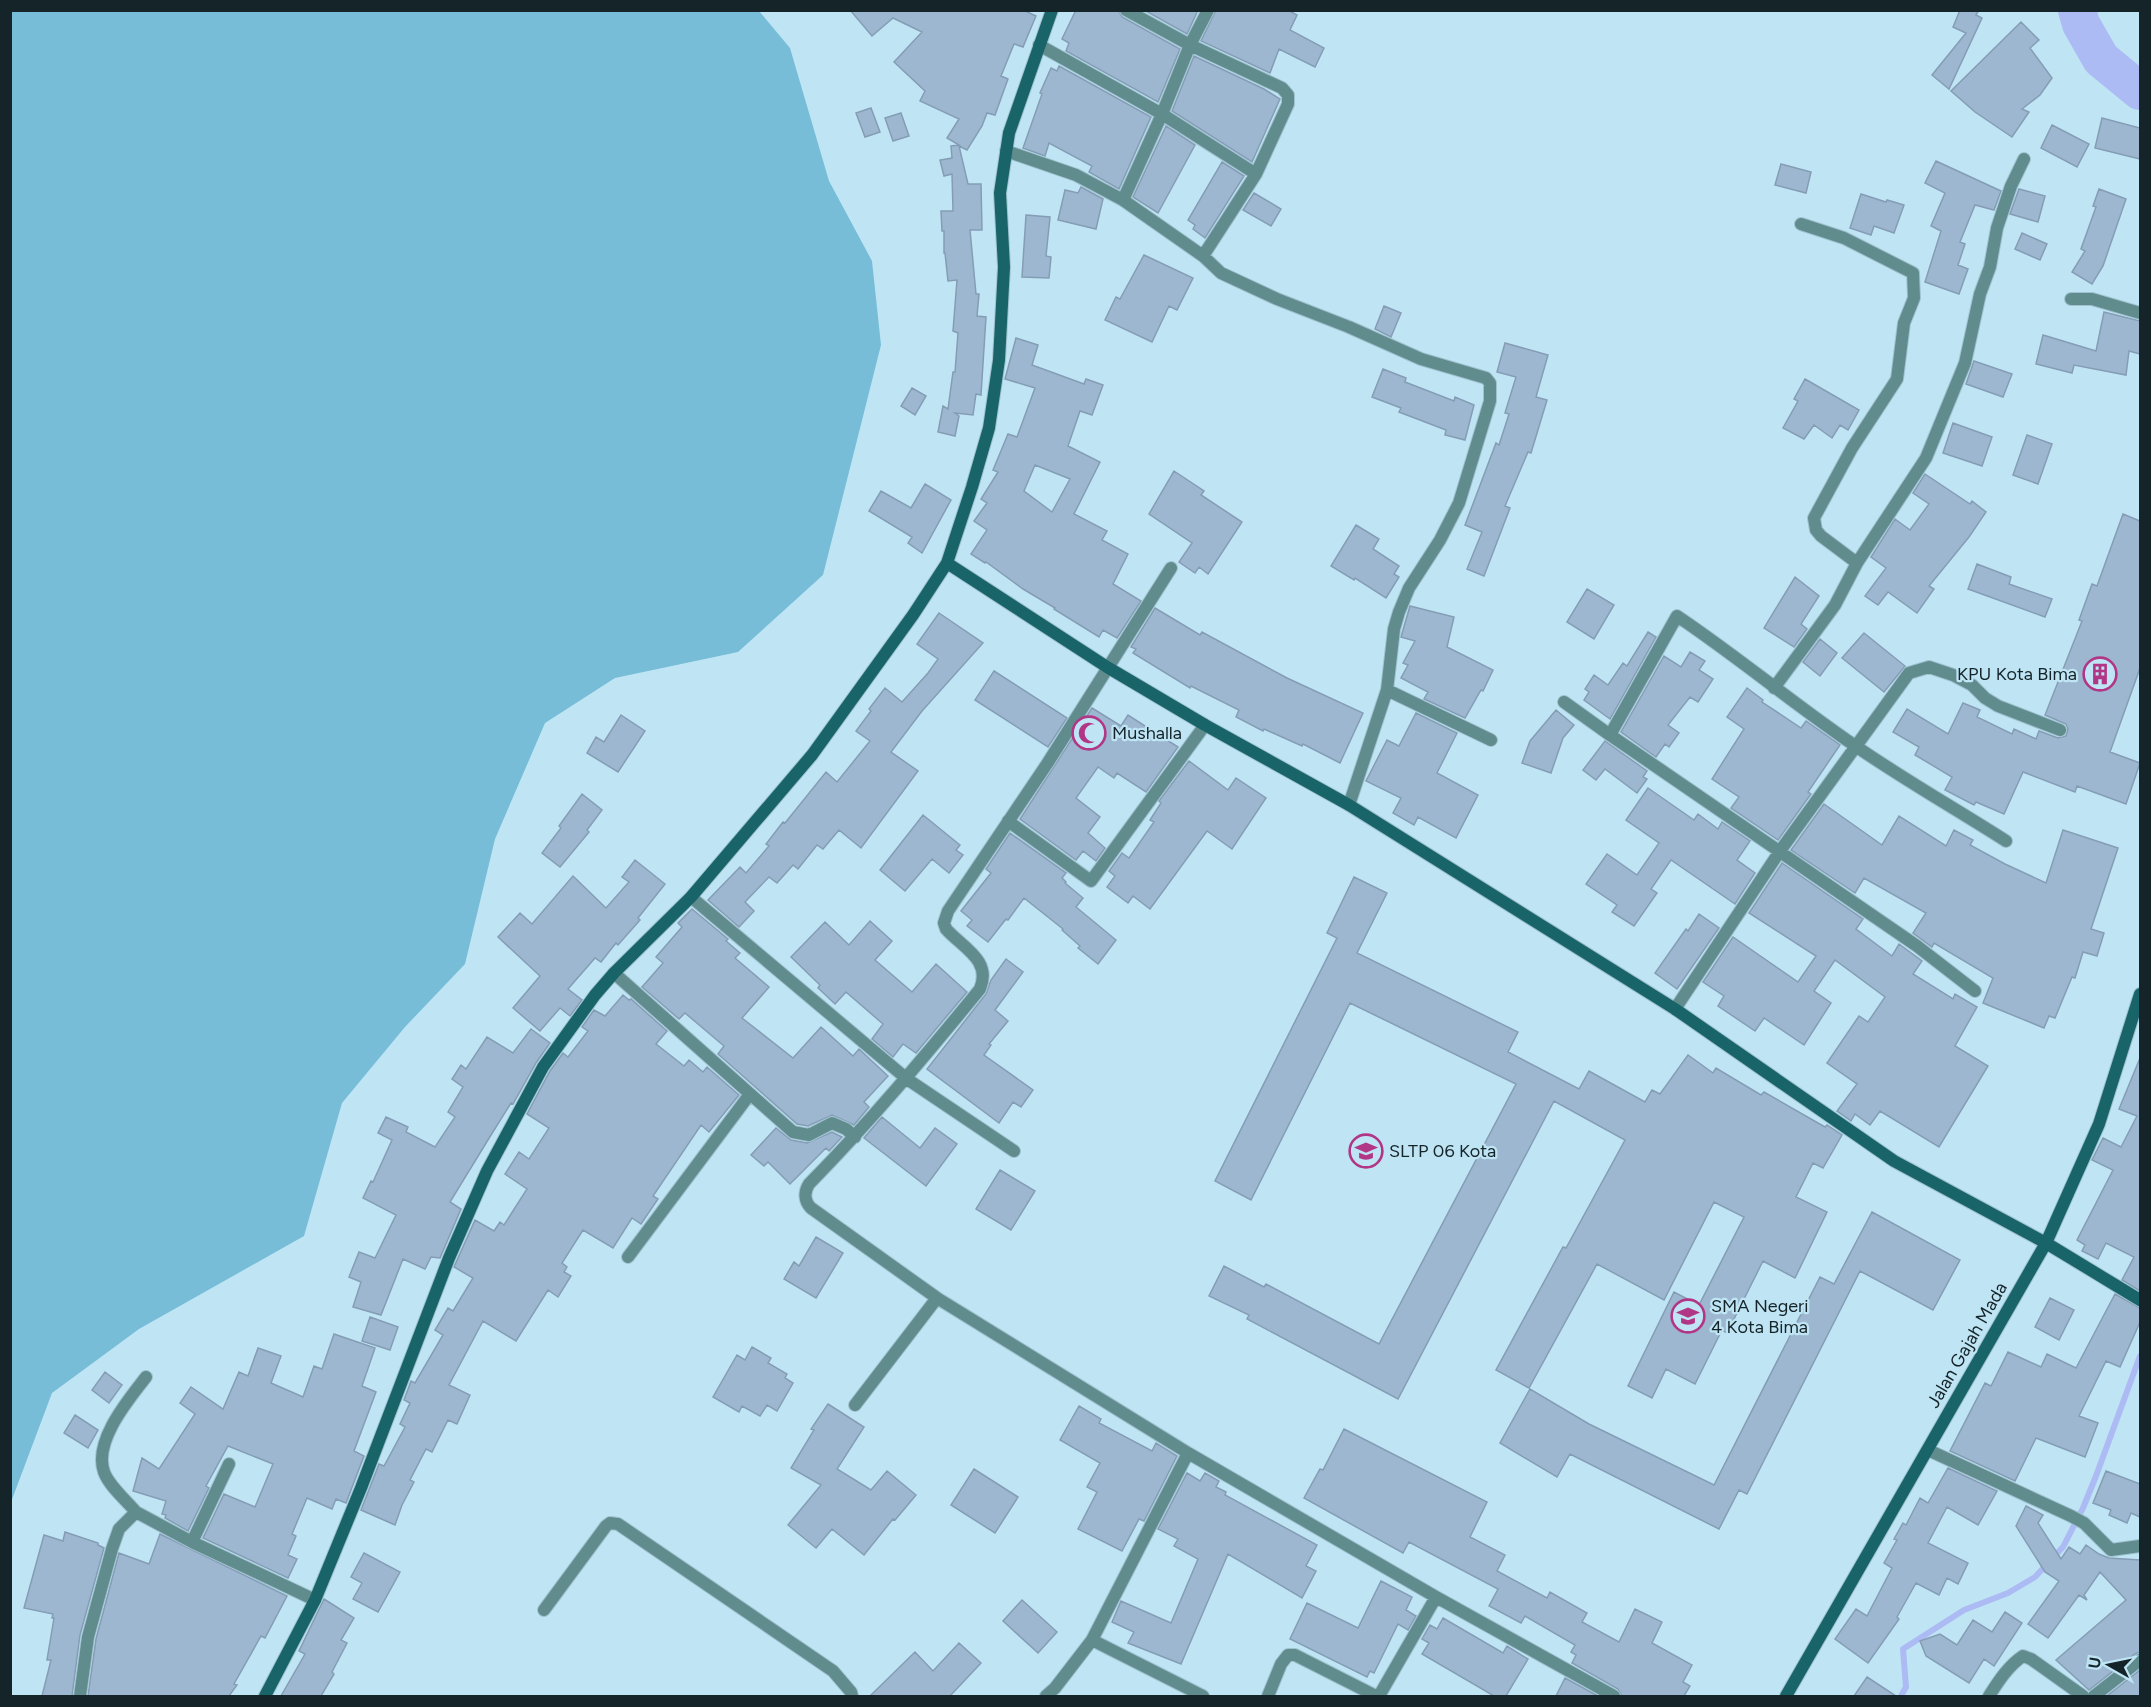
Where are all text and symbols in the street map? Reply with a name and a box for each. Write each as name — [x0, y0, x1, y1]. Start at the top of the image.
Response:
building icon: KPU Kota Bima — [2082, 656, 2118, 692]
place label: KPU Kota Bima — [1957, 663, 2077, 685]
mosque icon: Mushalla — [1071, 715, 1107, 751]
place label: Mushalla — [1112, 722, 1182, 744]
school or university icon: SLTP 06 Kota — [1348, 1133, 1384, 1169]
place label: SLTP 06 Kota — [1389, 1140, 1496, 1162]
street label: Jalan Gajah Mada — [1922, 1278, 2012, 1412]
place label: SMA Negeri 4 Kota Bima — [1711, 1295, 1808, 1338]
school or university icon: SMA Negeri 4 Kota Bima — [1670, 1298, 1706, 1334]
north arrow — [2079, 1635, 2139, 1695]
text: U — [2084, 1656, 2105, 1670]

